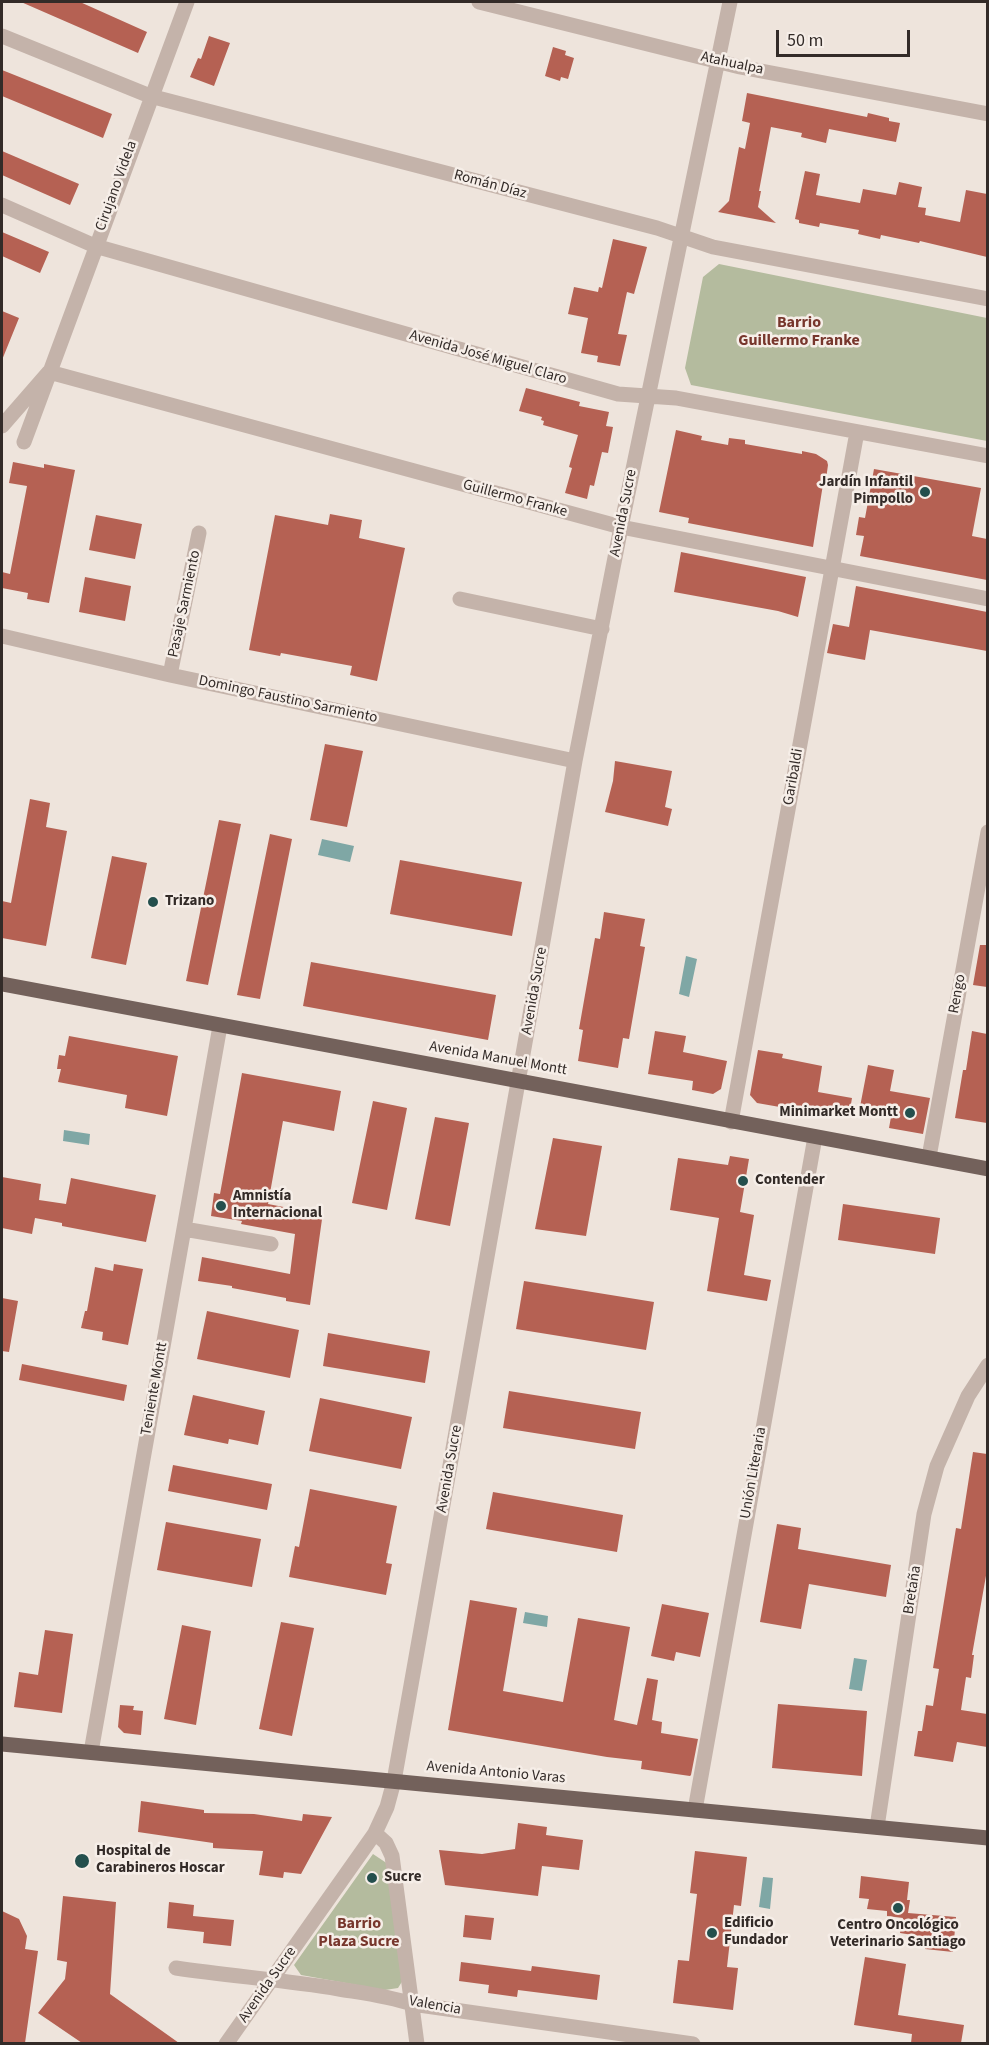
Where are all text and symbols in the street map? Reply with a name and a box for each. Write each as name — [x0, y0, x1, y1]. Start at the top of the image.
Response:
scale bar — [779, 18, 912, 56]
text: 50 m — [787, 28, 823, 53]
street label: Atahualpa — [699, 49, 765, 79]
street label: Cirujano Videla — [92, 138, 142, 234]
street label: Román Díaz — [452, 167, 528, 203]
district label: Barrio Guillermo Franke — [738, 313, 860, 351]
street label: Avenida José Miguel Claro — [407, 327, 569, 389]
street label: Avenida Sucre — [607, 468, 641, 558]
place label: Jardín Infantil Pimpollo — [819, 474, 913, 509]
street label: Guillermo Franke — [461, 476, 569, 522]
marker: Jardín Infantil Pimpollo — [918, 485, 932, 499]
street label: Pasaje Sarmiento — [165, 549, 205, 659]
street label: Domingo Faustino Sarmiento — [197, 672, 379, 728]
street label: Garibaldi — [780, 747, 808, 807]
place label: Trizano — [165, 893, 214, 911]
marker: Trizano — [146, 895, 160, 909]
street label: Avenida Sucre — [518, 946, 552, 1036]
street label: Rengo — [946, 973, 970, 1015]
street label: Avenida Manuel Montt — [428, 1038, 568, 1080]
place label: Minimarket Montt — [779, 1104, 898, 1122]
marker: Minimarket Montt — [903, 1106, 917, 1120]
place label: Contender — [755, 1172, 825, 1190]
marker: Contender — [736, 1174, 750, 1188]
place label: Amnistía Internacional — [233, 1188, 322, 1223]
marker: Amnistía Internacional — [214, 1199, 228, 1213]
street label: Teniente Montt — [138, 1341, 172, 1437]
street label: Avenida Sucre — [433, 1424, 467, 1514]
street label: Unión Literaria — [737, 1426, 771, 1520]
street label: Bretaña — [900, 1564, 926, 1616]
street label: Avenida Antonio Varas — [426, 1758, 566, 1788]
place label: Hospital de Carabineros Hoscar — [96, 1843, 225, 1878]
marker: Hospital de Carabineros Hoscar — [73, 1852, 91, 1870]
place label: Sucre — [384, 1869, 421, 1887]
marker: Sucre — [365, 1871, 379, 1885]
marker: Centro Oncológico Veterinario Santiago — [891, 1901, 905, 1915]
district label: Barrio Plaza Sucre — [318, 1914, 400, 1952]
place label: Edificio Fundador — [724, 1915, 788, 1950]
place label: Centro Oncológico Veterinario Santiago — [830, 1917, 966, 1952]
marker: Edificio Fundador — [705, 1926, 719, 1940]
street label: Avenida Sucre — [235, 1944, 301, 2026]
street label: Valencia — [408, 1993, 462, 2019]

